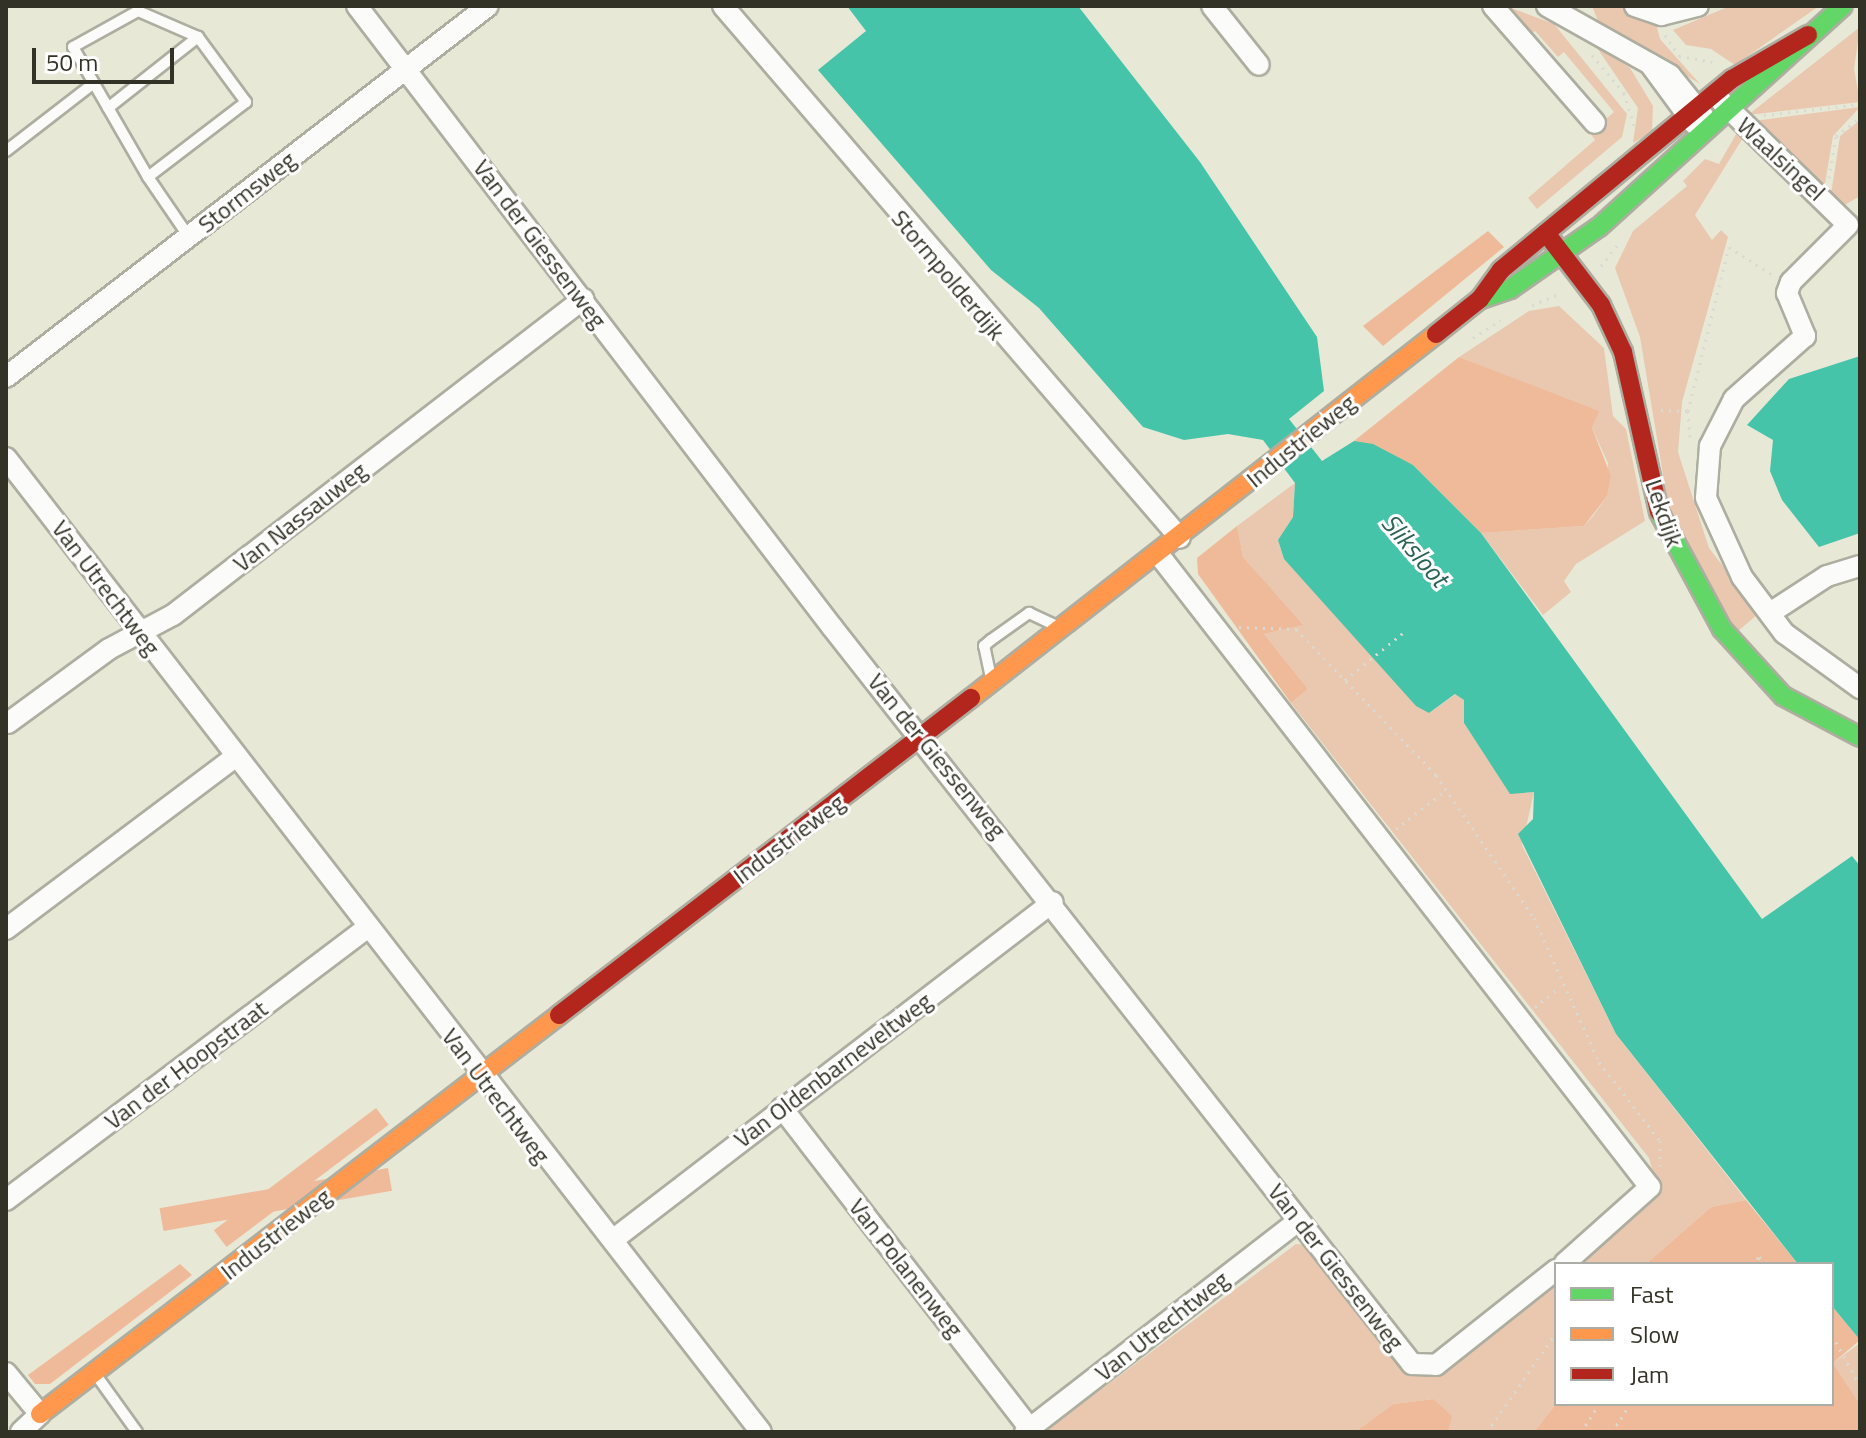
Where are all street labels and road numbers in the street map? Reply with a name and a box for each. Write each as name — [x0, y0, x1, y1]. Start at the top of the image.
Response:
street label: Waalsingel — [1731, 111, 1831, 207]
street label: Stormsweg — [192, 145, 302, 239]
street label: Van der Giessenweg — [467, 154, 613, 334]
street label: Stormpolderdijk — [885, 204, 1011, 346]
street label: Industrieweg — [1241, 388, 1361, 494]
street label: Van Nassauweg — [228, 456, 372, 578]
street label: Lekdijk — [1639, 475, 1689, 551]
street label: Van Utrechtweg — [46, 515, 166, 661]
street label: Van der Giessenweg — [862, 668, 1012, 844]
street label: Industrieweg — [728, 788, 850, 890]
street label: Van Oldenbarneveltweg — [728, 986, 938, 1154]
street label: Van der Hoopstraat — [99, 994, 273, 1136]
street label: Van Utrechtweg — [436, 1023, 556, 1169]
street label: Van der Giessenweg — [1262, 1178, 1410, 1356]
street label: Industrieweg — [215, 1182, 337, 1286]
street label: Van Polanenweg — [843, 1193, 969, 1343]
street label: Van Utrechtweg — [1089, 1265, 1235, 1387]

